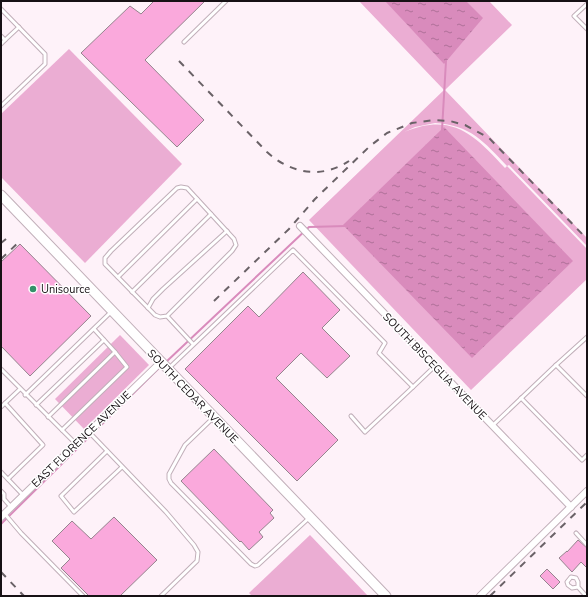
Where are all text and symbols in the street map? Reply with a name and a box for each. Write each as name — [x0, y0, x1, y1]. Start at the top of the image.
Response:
place label: Unisource — [41, 282, 90, 297]
marker: Unisource — [28, 284, 38, 294]
street label: SOUTH BISCEGLIA AVENUE — [379, 310, 490, 423]
street label: SOUTH CEDAR AVENUE — [144, 346, 241, 447]
street label: EAST FLORENCE AVENUE — [28, 388, 134, 491]

